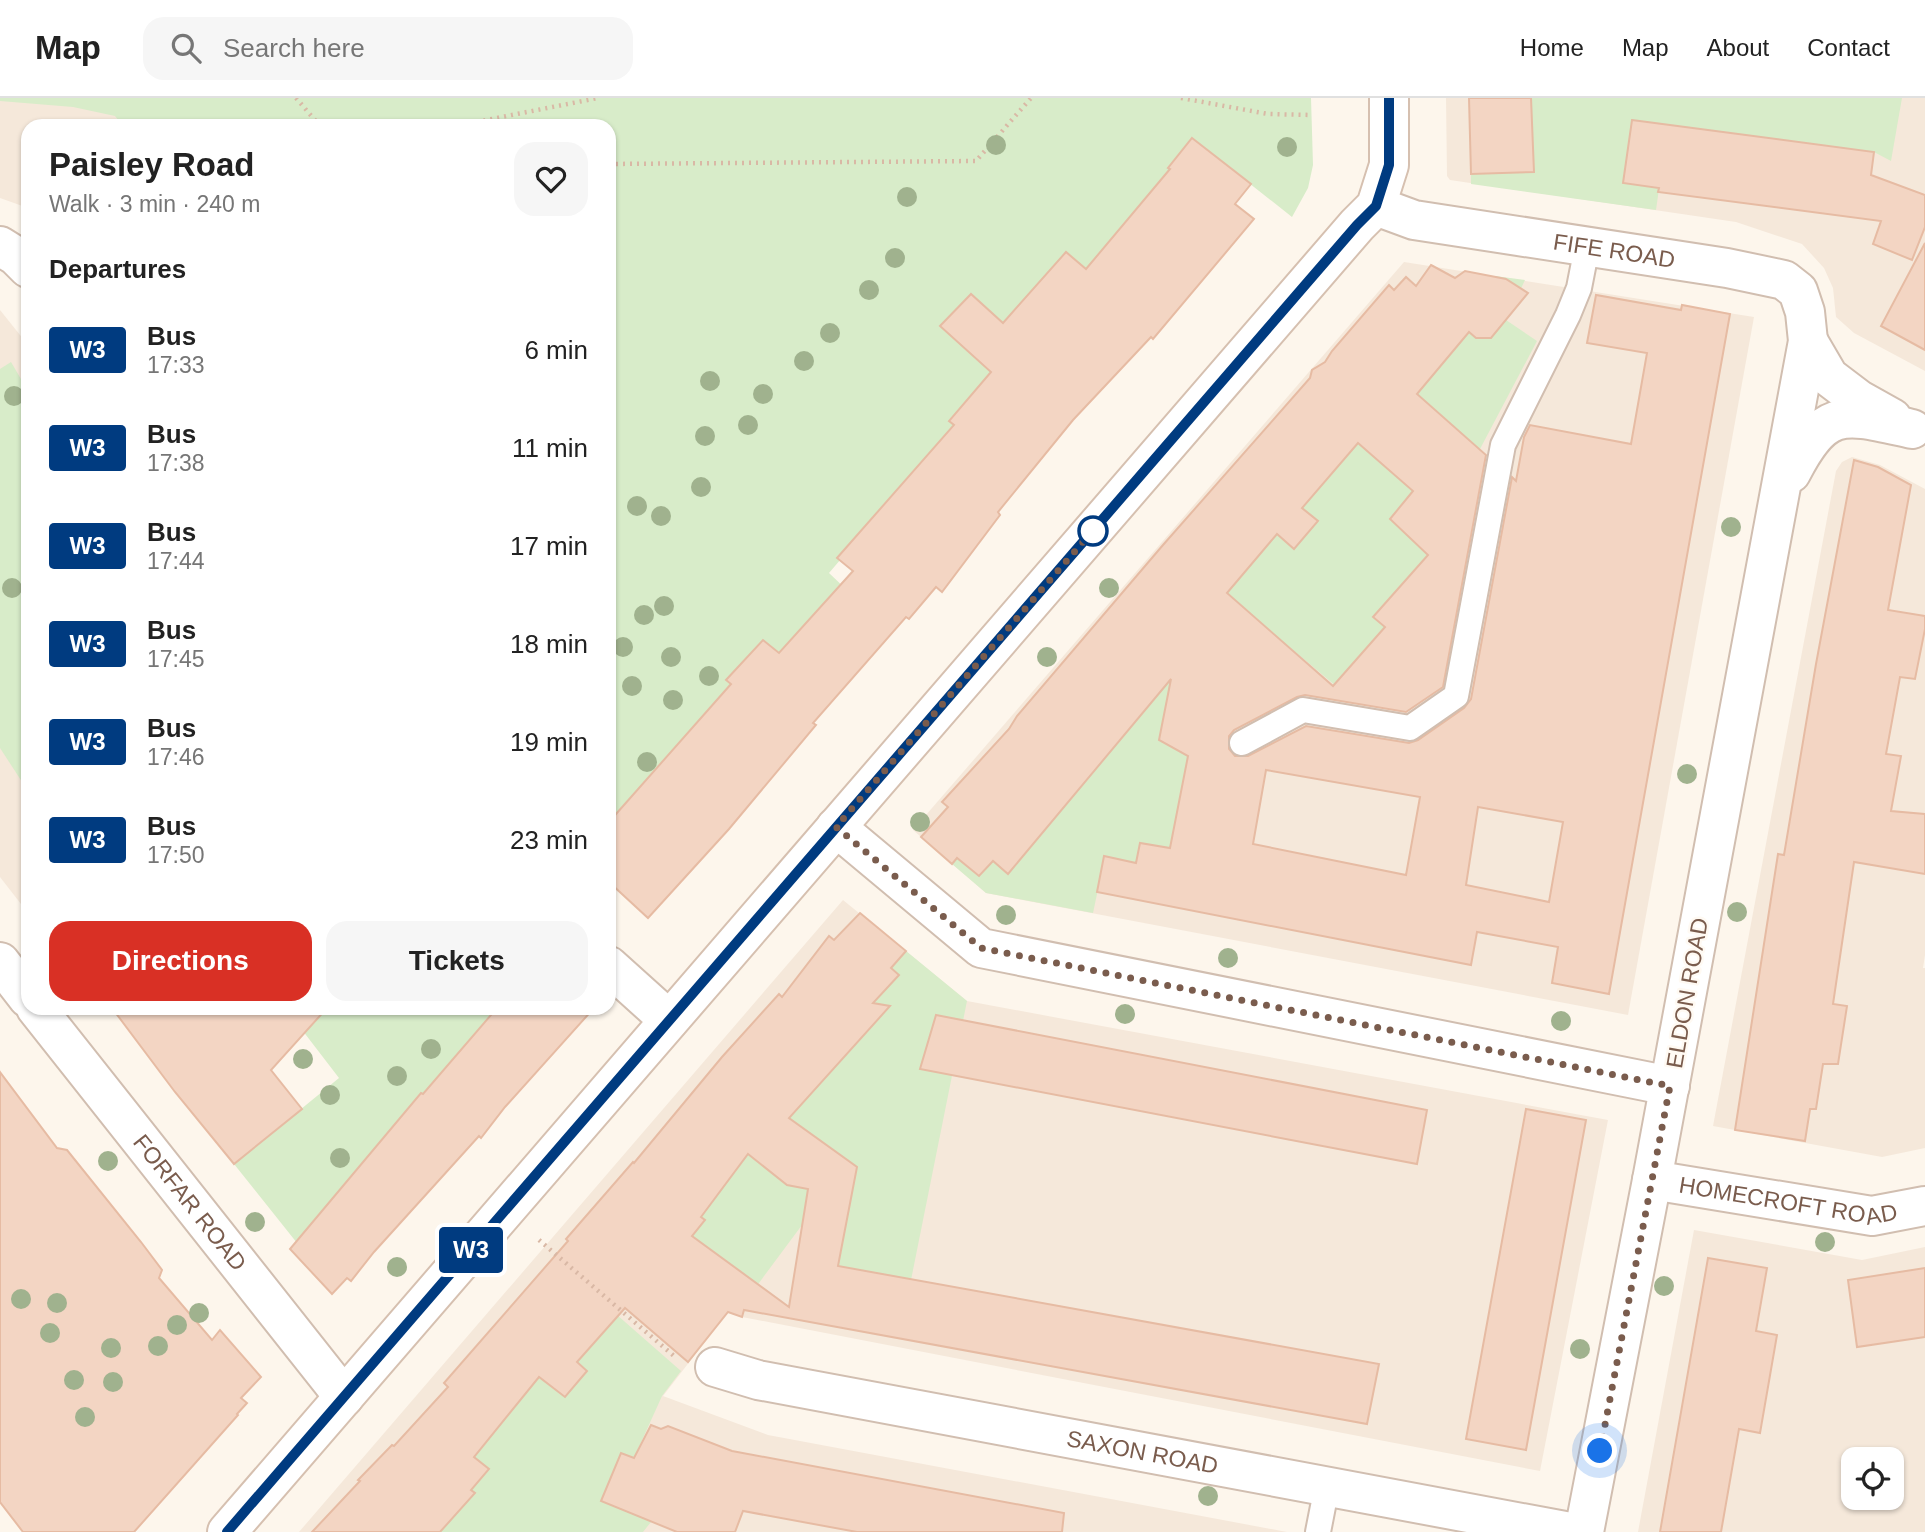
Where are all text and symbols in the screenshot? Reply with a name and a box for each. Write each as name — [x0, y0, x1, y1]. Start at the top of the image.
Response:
search box — [143, 17, 633, 80]
text: Map — [35, 29, 101, 66]
icon: search — [167, 29, 205, 67]
text: Search here — [223, 33, 365, 63]
text: Home — [1520, 34, 1584, 61]
text: Map — [1622, 34, 1669, 61]
text: About — [1707, 34, 1769, 61]
text: Contact — [1807, 34, 1890, 61]
button: heart — [514, 142, 588, 216]
text: Paisley Road — [49, 146, 254, 183]
text: Walk · 3 min · 240 m — [49, 191, 260, 217]
street label: FIFE ROAD — [1552, 229, 1677, 273]
text: Departures — [49, 254, 186, 284]
text: Bus — [147, 321, 196, 351]
text: 6 min — [524, 335, 588, 365]
text: W3 — [70, 336, 106, 363]
text: 17:33 — [147, 352, 205, 378]
text: Bus — [147, 419, 196, 449]
text: 11 min — [512, 433, 588, 463]
text: W3 — [70, 434, 106, 461]
text: 17:38 — [147, 450, 205, 476]
unlabelled marker — [1078, 516, 1108, 546]
text: Bus — [147, 517, 196, 547]
text: 17 min — [510, 531, 588, 561]
text: W3 — [70, 532, 106, 559]
text: 17:44 — [147, 548, 205, 574]
text: Bus — [147, 615, 196, 645]
text: 18 min — [510, 629, 588, 659]
text: W3 — [70, 630, 106, 657]
text: 17:45 — [147, 646, 205, 672]
text: Bus — [147, 713, 196, 743]
text: 19 min — [510, 727, 588, 757]
text: W3 — [70, 728, 106, 755]
text: 17:46 — [147, 744, 205, 770]
text: Bus — [147, 811, 196, 841]
text: 23 min — [510, 825, 588, 855]
text: W3 — [70, 826, 106, 853]
text: 17:50 — [147, 842, 205, 868]
street label: ELDON ROAD — [1661, 916, 1713, 1070]
button: Directions — [49, 921, 312, 1001]
button: Tickets — [326, 921, 588, 1001]
street label: FORFAR ROAD — [128, 1129, 252, 1276]
street label: HOMECROFT ROAD — [1677, 1172, 1899, 1230]
line badge: W3 — [440, 1227, 503, 1273]
text: W3 — [453, 1236, 489, 1263]
street label: SAXON ROAD — [1065, 1425, 1220, 1479]
your location — [1582, 1433, 1617, 1468]
map controls — [1841, 1447, 1904, 1510]
button: locate — [1841, 1447, 1904, 1510]

